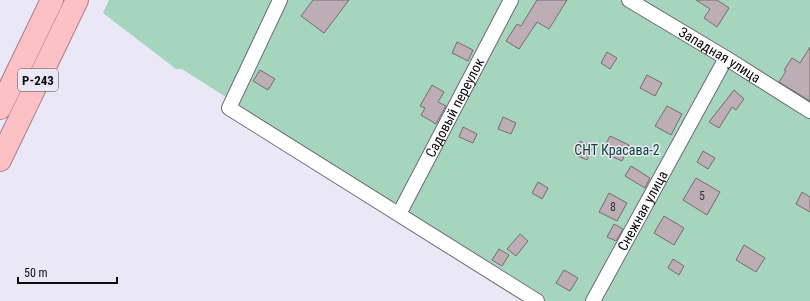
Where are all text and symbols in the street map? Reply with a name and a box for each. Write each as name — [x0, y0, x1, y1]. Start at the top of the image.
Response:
street label: Западная улица — [676, 24, 764, 86]
street label: Садовый переулок — [422, 55, 487, 160]
road number: Р-243 — [18, 69, 58, 91]
park label: СНТ Красава-2 — [574, 142, 660, 158]
street label: Снежная улица — [614, 168, 671, 253]
house number: 5 — [699, 189, 705, 203]
house number: 8 — [610, 200, 616, 214]
scale bar — [18, 259, 117, 285]
text: 50 m — [24, 266, 48, 280]

